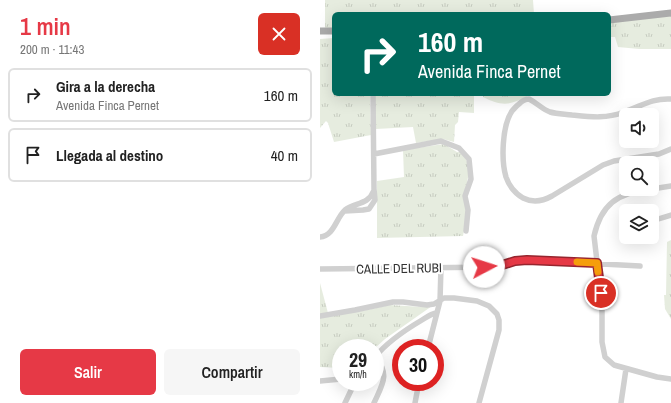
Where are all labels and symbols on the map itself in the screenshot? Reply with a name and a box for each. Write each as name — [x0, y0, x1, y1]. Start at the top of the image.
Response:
position arrow — [463, 246, 505, 288]
street label: CALLE DEL RUBI — [356, 259, 442, 278]
pin — [584, 276, 618, 310]
speed limit sign: 30 — [392, 339, 444, 391]

